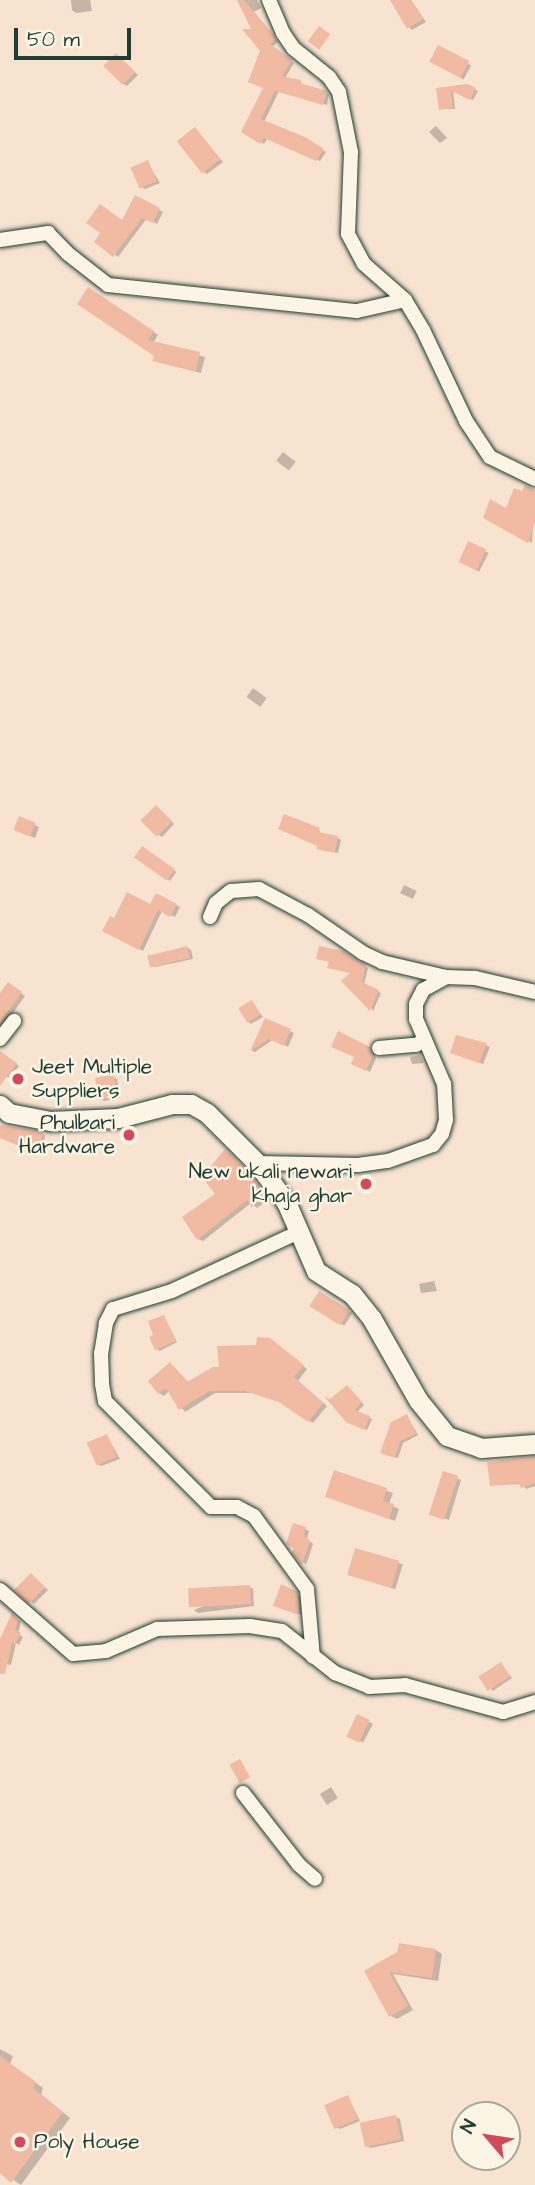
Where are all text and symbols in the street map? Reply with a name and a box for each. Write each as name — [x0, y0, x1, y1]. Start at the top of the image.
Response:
scale bar — [18, 14, 135, 58]
text: 50 m — [27, 25, 80, 54]
place label: Jeet Multiple Suppliers — [32, 1054, 152, 1104]
marker: Jeet Multiple Suppliers — [10, 1071, 26, 1087]
place label: Phulbari Hardware — [19, 1110, 115, 1160]
marker: Phulbari Hardware — [121, 1127, 137, 1143]
place label: New ukali newari khaja ghar — [189, 1159, 352, 1209]
marker: New ukali newari khaja ghar — [358, 1176, 374, 1192]
north arrow — [451, 2101, 521, 2171]
text: N — [454, 2115, 484, 2138]
place label: Poly House — [34, 2129, 140, 2155]
marker: Poly House — [12, 2134, 28, 2150]

